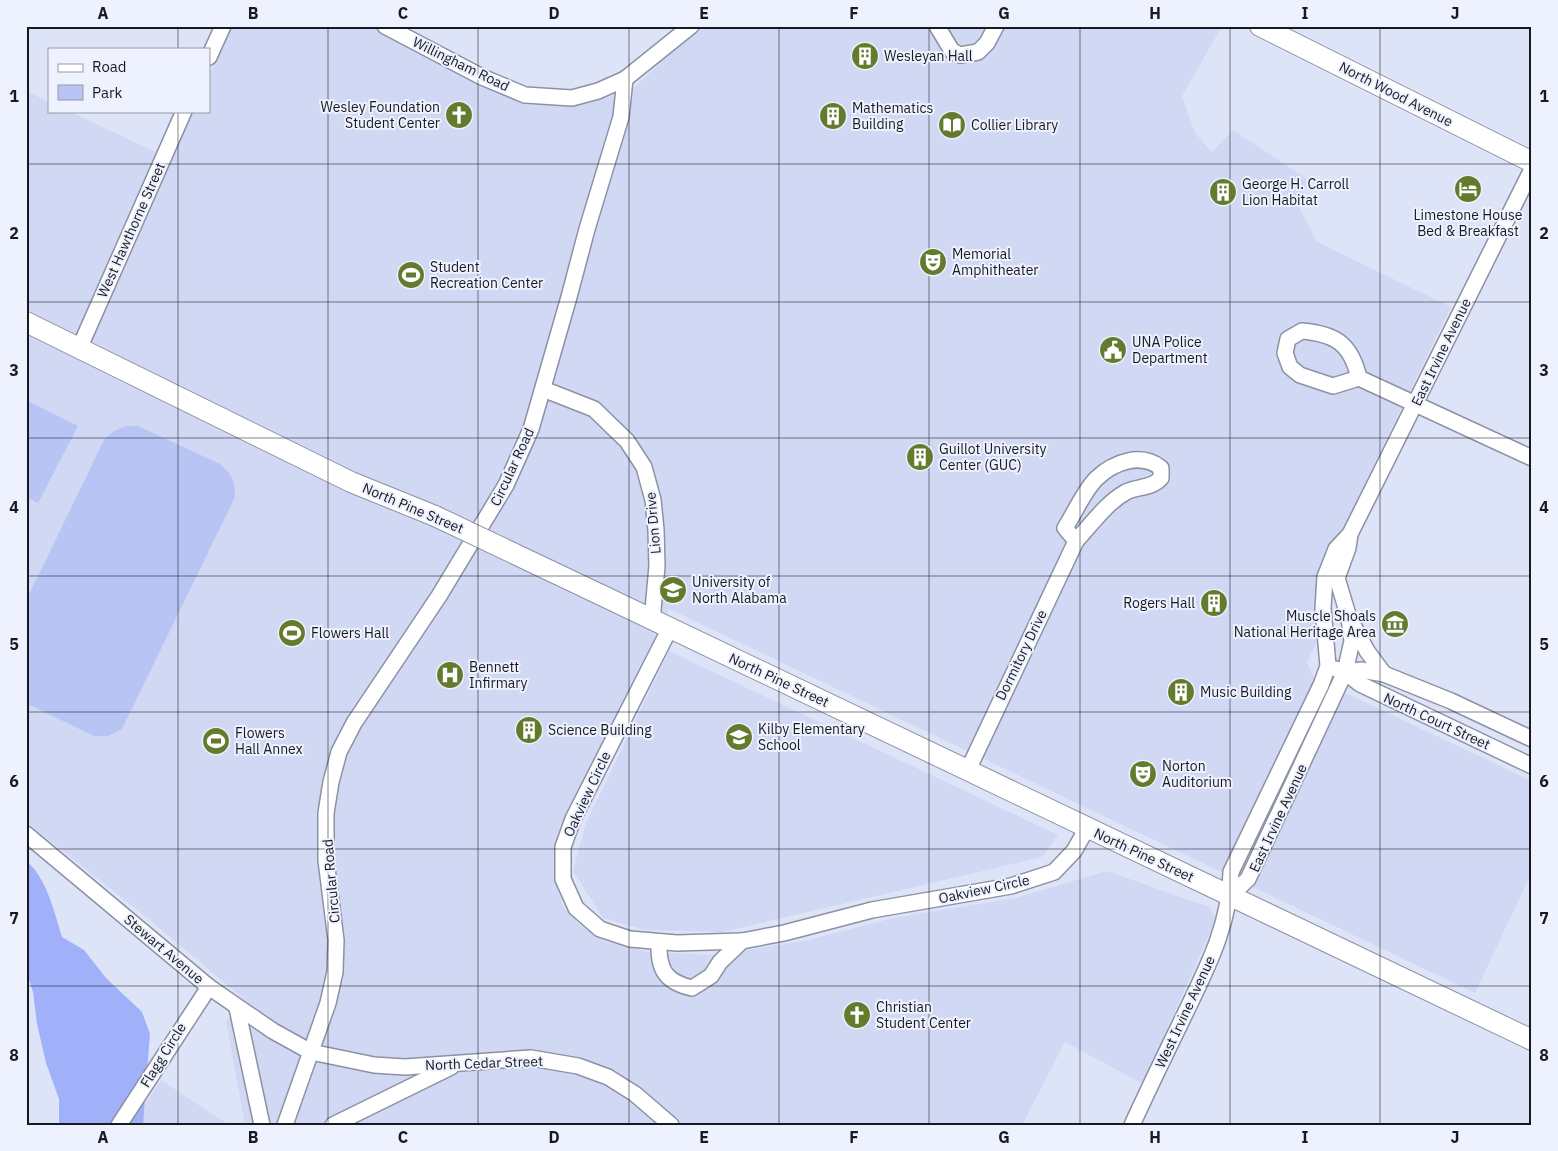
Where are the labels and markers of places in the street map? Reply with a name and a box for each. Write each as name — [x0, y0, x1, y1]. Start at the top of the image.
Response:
building icon: Wesleyan Hall — [850, 41, 880, 71]
place label: Wesleyan Hall — [884, 47, 973, 65]
place label: Wesley Foundation Student Center — [320, 98, 440, 132]
place label: Mathematics Building — [852, 99, 934, 133]
church icon: Wesley Foundation Student Center — [444, 100, 474, 130]
building icon: Mathematics Building — [818, 101, 848, 131]
library icon: Collier Library — [937, 110, 967, 140]
place label: Collier Library — [971, 116, 1058, 134]
hotel icon: Limestone House Bed & Breakfast — [1453, 174, 1483, 204]
place label: George H. Carroll Lion Habitat — [1242, 175, 1349, 209]
building icon: George H. Carroll Lion Habitat — [1208, 177, 1238, 207]
place label: Limestone House Bed & Breakfast — [1414, 206, 1523, 240]
place label: Memorial Amphitheater — [952, 245, 1038, 279]
theatre icon: Memorial Amphitheater — [918, 247, 948, 277]
place label: Student Recreation Center — [430, 258, 543, 292]
sports icon: Student Recreation Center — [396, 260, 426, 290]
place label: UNA Police Department — [1132, 333, 1208, 367]
public building icon: UNA Police Department — [1098, 335, 1128, 365]
place label: Guillot University Center (GUC) — [939, 440, 1047, 474]
building icon: Guillot University Center (GUC) — [905, 442, 935, 472]
place label: University of North Alabama — [692, 573, 787, 607]
school or university icon: University of North Alabama — [658, 575, 688, 605]
building icon: Rogers Hall — [1199, 588, 1229, 618]
place label: Rogers Hall — [1123, 594, 1195, 612]
place label: Muscle Shoals National Heritage Area — [1234, 607, 1377, 641]
museum icon: Muscle Shoals National Heritage Area — [1380, 609, 1410, 639]
sports icon: Flowers Hall — [277, 618, 307, 648]
place label: Flowers Hall — [311, 624, 389, 642]
place label: Bennett Infirmary — [469, 658, 528, 692]
hospital icon: Bennett Infirmary — [435, 660, 465, 690]
building icon: Music Building — [1166, 677, 1196, 707]
place label: Music Building — [1200, 683, 1292, 701]
building icon: Science Building — [514, 715, 544, 745]
place label: Kilby Elementary School — [758, 720, 865, 754]
place label: Science Building — [548, 721, 652, 739]
school or university icon: Kilby Elementary School — [724, 722, 754, 752]
place label: Flowers Hall Annex — [235, 724, 303, 758]
sports icon: Flowers Hall Annex — [201, 726, 231, 756]
place label: Norton Auditorium — [1162, 757, 1232, 791]
theatre icon: Norton Auditorium — [1128, 759, 1158, 789]
place label: Christian Student Center — [876, 998, 971, 1032]
church icon: Christian Student Center — [842, 1000, 872, 1030]

